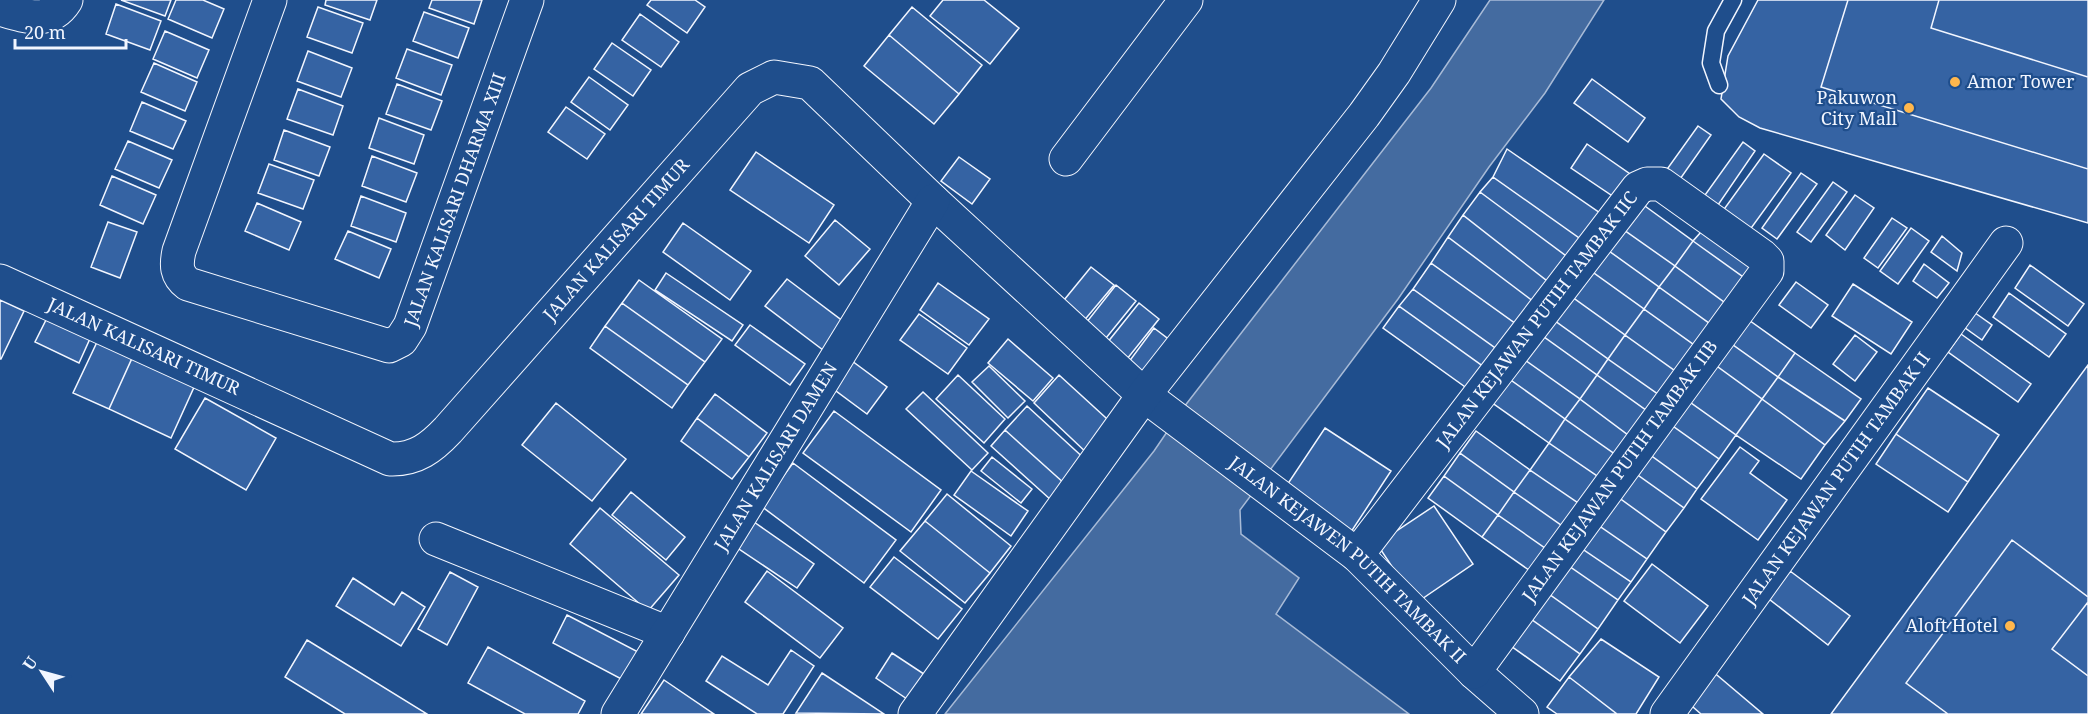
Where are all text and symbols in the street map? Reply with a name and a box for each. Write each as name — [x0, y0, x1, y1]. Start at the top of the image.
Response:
scale bar — [15, 12, 126, 50]
text: 20 m — [24, 20, 66, 44]
place label: Amor Tower — [1967, 69, 2075, 93]
street label: JALAN KALISARI DHARMA XIII — [397, 70, 511, 331]
marker: Amor Tower — [1948, 75, 1962, 89]
place label: Pakuwon City Mall — [1817, 85, 1897, 130]
marker: Pakuwon City Mall — [1902, 101, 1916, 115]
street label: JALAN KALISARI TIMUR — [537, 153, 694, 326]
street label: JALAN KEJAWAN PUTIH TAMBAK IIC — [1429, 186, 1642, 454]
street label: JALAN KALISARI TIMUR — [43, 291, 244, 400]
street label: JALAN KEJAWAN PUTIH TAMBAK IIB — [1515, 335, 1722, 607]
street label: JALAN KEJAWAN PUTIH TAMBAK II — [1736, 347, 1935, 610]
street label: JALAN KALISARI DAMEN — [708, 357, 842, 556]
street label: JALAN KEJAWEN PUTIH TAMBAK II — [1224, 449, 1472, 668]
place label: Aloft Hotel — [1905, 613, 1998, 637]
marker: Aloft Hotel — [2003, 619, 2017, 633]
north arrow — [12, 642, 72, 702]
text: U — [17, 652, 42, 674]

